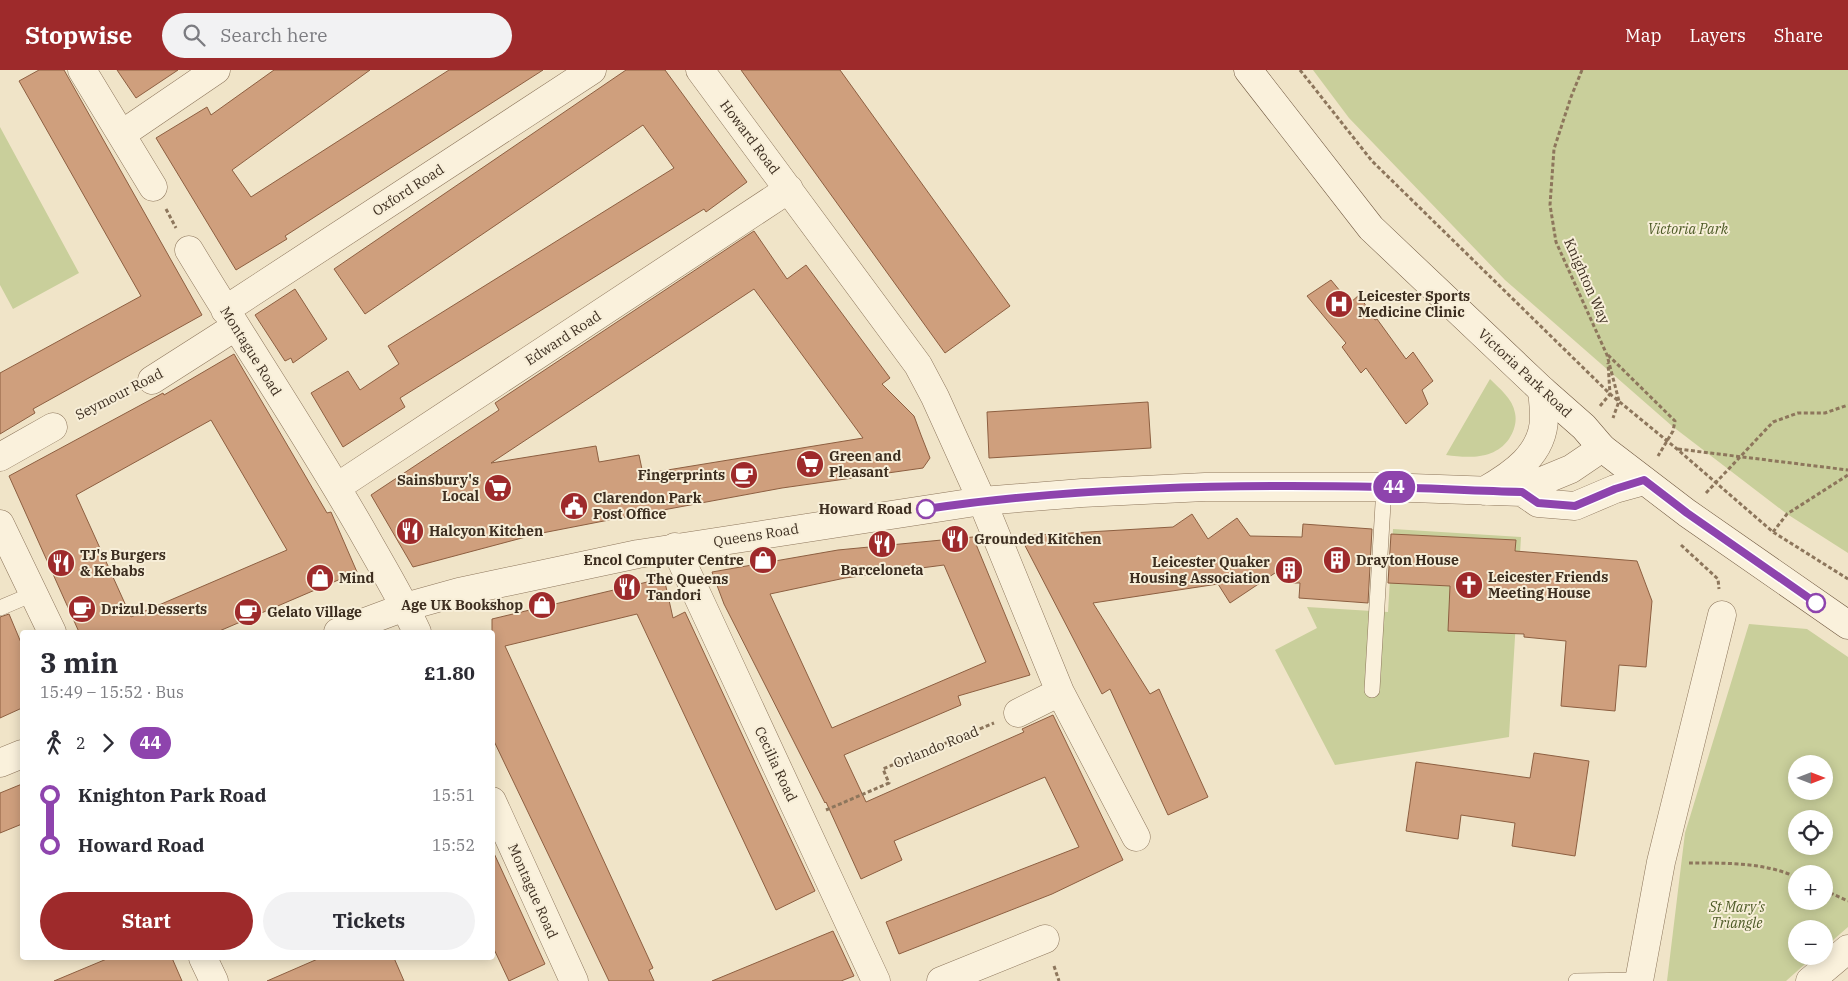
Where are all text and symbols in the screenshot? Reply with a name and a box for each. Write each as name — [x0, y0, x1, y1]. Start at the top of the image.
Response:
search box — [162, 13, 512, 58]
text: Stopwise — [25, 19, 132, 51]
icon: search — [180, 21, 208, 49]
text: Search here — [220, 23, 327, 47]
text: Map — [1625, 24, 1662, 47]
text: Layers — [1690, 24, 1746, 47]
text: Share — [1774, 24, 1823, 47]
street label: Howard Road — [716, 96, 784, 178]
street label: Oxford Road — [369, 160, 448, 220]
park label: Victoria Park — [1648, 220, 1729, 238]
street label: Knighton Way — [1560, 235, 1614, 327]
place label: Leicester Sports Medicine Clinic — [1358, 287, 1470, 321]
hospital icon: Leicester Sports Medicine Clinic — [1324, 289, 1354, 319]
street label: Montague Road — [216, 303, 286, 399]
street label: Edward Road — [522, 306, 605, 369]
street label: Victoria Park Road — [1474, 325, 1576, 422]
street label: Seymour Road — [72, 364, 166, 424]
place label: Green and Pleasant — [829, 447, 901, 481]
supermarket icon: Green and Pleasant — [795, 449, 825, 479]
cafe icon: Fingerprints — [729, 460, 759, 490]
place label: Fingerprints — [638, 466, 725, 484]
place label: Sainsbury's Local — [397, 471, 479, 505]
line badge: 44 — [1372, 471, 1416, 503]
supermarket icon: Sainsbury's Local — [483, 473, 513, 503]
text: 44 — [1383, 475, 1405, 498]
place label: Clarendon Park Post Office — [593, 489, 702, 523]
public building icon: Clarendon Park Post Office — [559, 491, 589, 521]
marker: Howard Road — [916, 499, 936, 519]
place label: Howard Road — [819, 500, 912, 518]
restaurant icon: Halcyon Kitchen — [395, 516, 425, 546]
street label: Queens Road — [712, 519, 800, 551]
place label: Halcyon Kitchen — [429, 522, 543, 540]
restaurant icon: Grounded Kitchen — [940, 524, 970, 554]
restaurant icon: Barceloneta — [867, 529, 897, 559]
place label: Grounded Kitchen — [974, 530, 1102, 548]
shop icon: Encol Computer Centre — [748, 545, 778, 575]
building icon: Drayton House — [1322, 545, 1352, 575]
place label: TJ's Burgers & Kebabs — [80, 546, 166, 580]
restaurant icon: TJ's Burgers & Kebabs — [46, 548, 76, 578]
place label: Encol Computer Centre — [584, 551, 744, 569]
place label: Drayton House — [1356, 551, 1459, 569]
place label: Leicester Quaker Housing Association — [1129, 553, 1270, 587]
building icon: Leicester Quaker Housing Association — [1274, 555, 1304, 585]
place label: Barceloneta — [840, 561, 924, 579]
shop icon: Mind — [305, 563, 335, 593]
place label: Leicester Friends Meeting House — [1488, 568, 1608, 602]
place label: Mind — [339, 569, 375, 587]
place label: The Queens Tandori — [646, 570, 728, 604]
church icon: Leicester Friends Meeting House — [1454, 570, 1484, 600]
restaurant icon: The Queens Tandori — [612, 572, 642, 602]
shop icon: Age UK Bookshop — [527, 590, 557, 620]
unlabelled marker — [1806, 593, 1826, 613]
cafe icon: Drizul Desserts — [67, 594, 97, 624]
place label: Age UK Bookshop — [401, 596, 523, 614]
cafe icon: Gelato Village — [233, 597, 263, 627]
place label: Drizul Desserts — [101, 600, 207, 618]
place label: Gelato Village — [267, 603, 362, 621]
text: 3 min — [40, 644, 118, 681]
text: £1.80 — [424, 661, 475, 685]
text: 15:49 – 15:52 · Bus — [40, 682, 184, 702]
street label: Orlando Road — [891, 722, 982, 772]
street label: Cecilia Road — [751, 723, 801, 805]
icon: walk — [40, 729, 68, 757]
icon: forward — [94, 729, 122, 757]
text: 44 — [140, 731, 161, 754]
text: 2 — [76, 733, 86, 753]
north arrow — [1788, 755, 1832, 800]
map controls — [1788, 755, 1833, 965]
text: Knighton Park Road — [78, 783, 267, 807]
text: 15:51 — [432, 785, 475, 805]
button: locate — [1788, 810, 1833, 855]
text: Howard Road — [78, 833, 205, 857]
text: 15:52 — [432, 835, 475, 855]
street label: Montague Road — [504, 841, 562, 942]
button: + — [1788, 865, 1833, 910]
button: Start — [40, 892, 253, 950]
button: Tickets — [263, 892, 475, 950]
park label: St Mary’s Triangle — [1708, 898, 1766, 932]
button: − — [1788, 920, 1833, 965]

